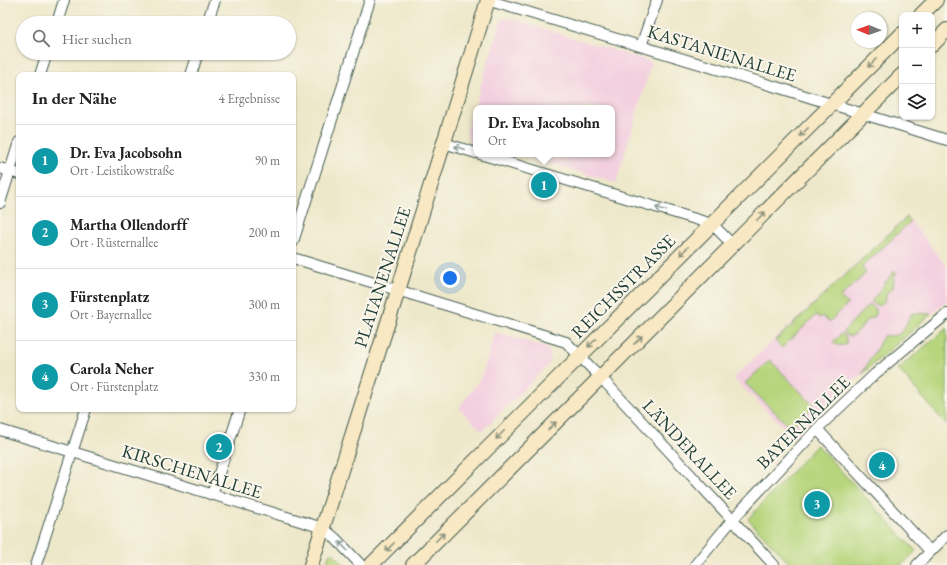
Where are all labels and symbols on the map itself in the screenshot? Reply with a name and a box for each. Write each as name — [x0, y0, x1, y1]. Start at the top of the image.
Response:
north arrow — [851, 12, 887, 48]
street label: KASTANIENALLEE — [645, 19, 799, 87]
one-way arrow — [867, 58, 877, 68]
one-way arrow — [799, 127, 809, 137]
one-way arrow — [454, 144, 467, 151]
pin: 1 — [531, 170, 557, 200]
street label: PLATANENALLEE — [348, 204, 416, 350]
one-way arrow — [656, 204, 668, 212]
one-way arrow — [756, 211, 766, 221]
street label: REICHSSTRASSE — [566, 229, 680, 343]
one-way arrow — [679, 247, 689, 256]
your location — [440, 268, 460, 288]
one-way arrow — [633, 335, 643, 345]
one-way arrow — [587, 338, 597, 348]
street label: BAYERNALLEE — [751, 370, 855, 474]
street label: LÄNDERALLEE — [638, 394, 742, 504]
one-way arrow — [547, 421, 557, 431]
one-way arrow — [495, 430, 505, 440]
pin: 2 — [206, 432, 232, 462]
street label: KIRSCHENALLEE — [119, 439, 265, 503]
pin: 4 — [869, 450, 895, 480]
pin: 3 — [804, 489, 830, 519]
one-way arrow — [435, 532, 445, 542]
one-way arrow — [338, 541, 348, 551]
one-way arrow — [385, 542, 395, 552]

